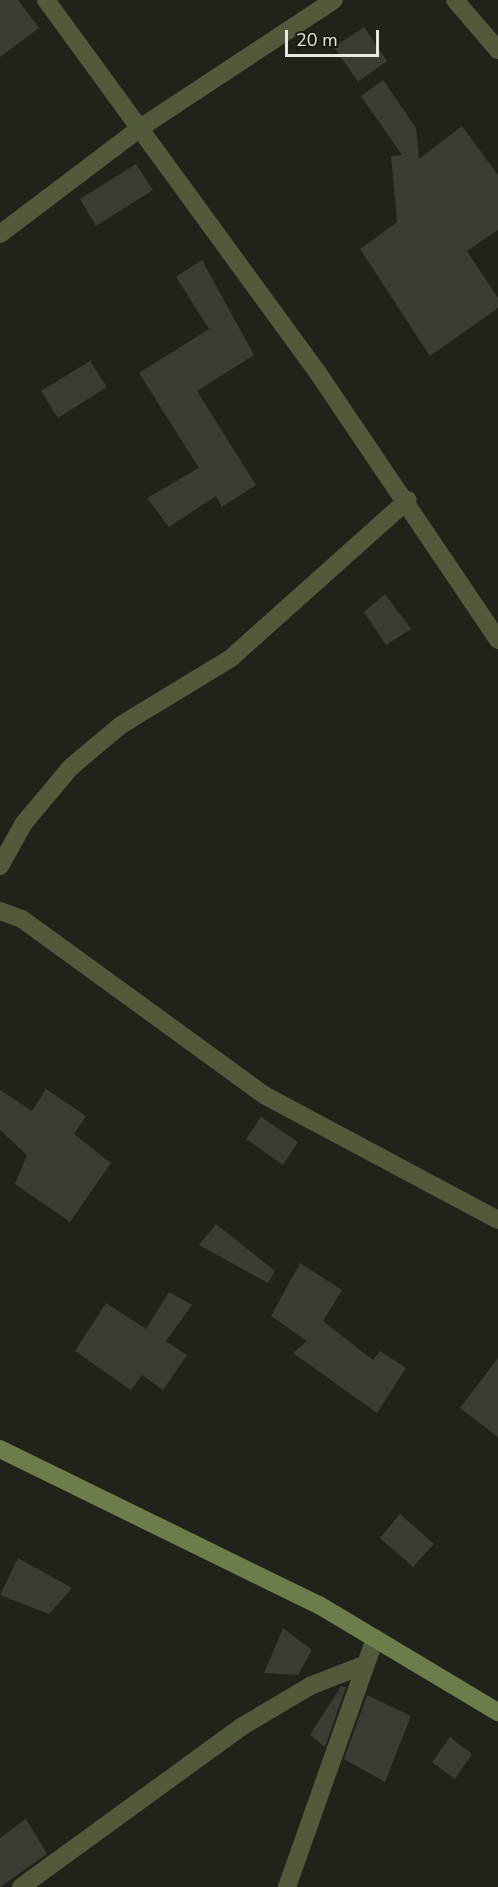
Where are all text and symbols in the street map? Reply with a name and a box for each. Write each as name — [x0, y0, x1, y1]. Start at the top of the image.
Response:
scale bar — [288, 18, 382, 56]
text: 20 m — [296, 28, 338, 52]

